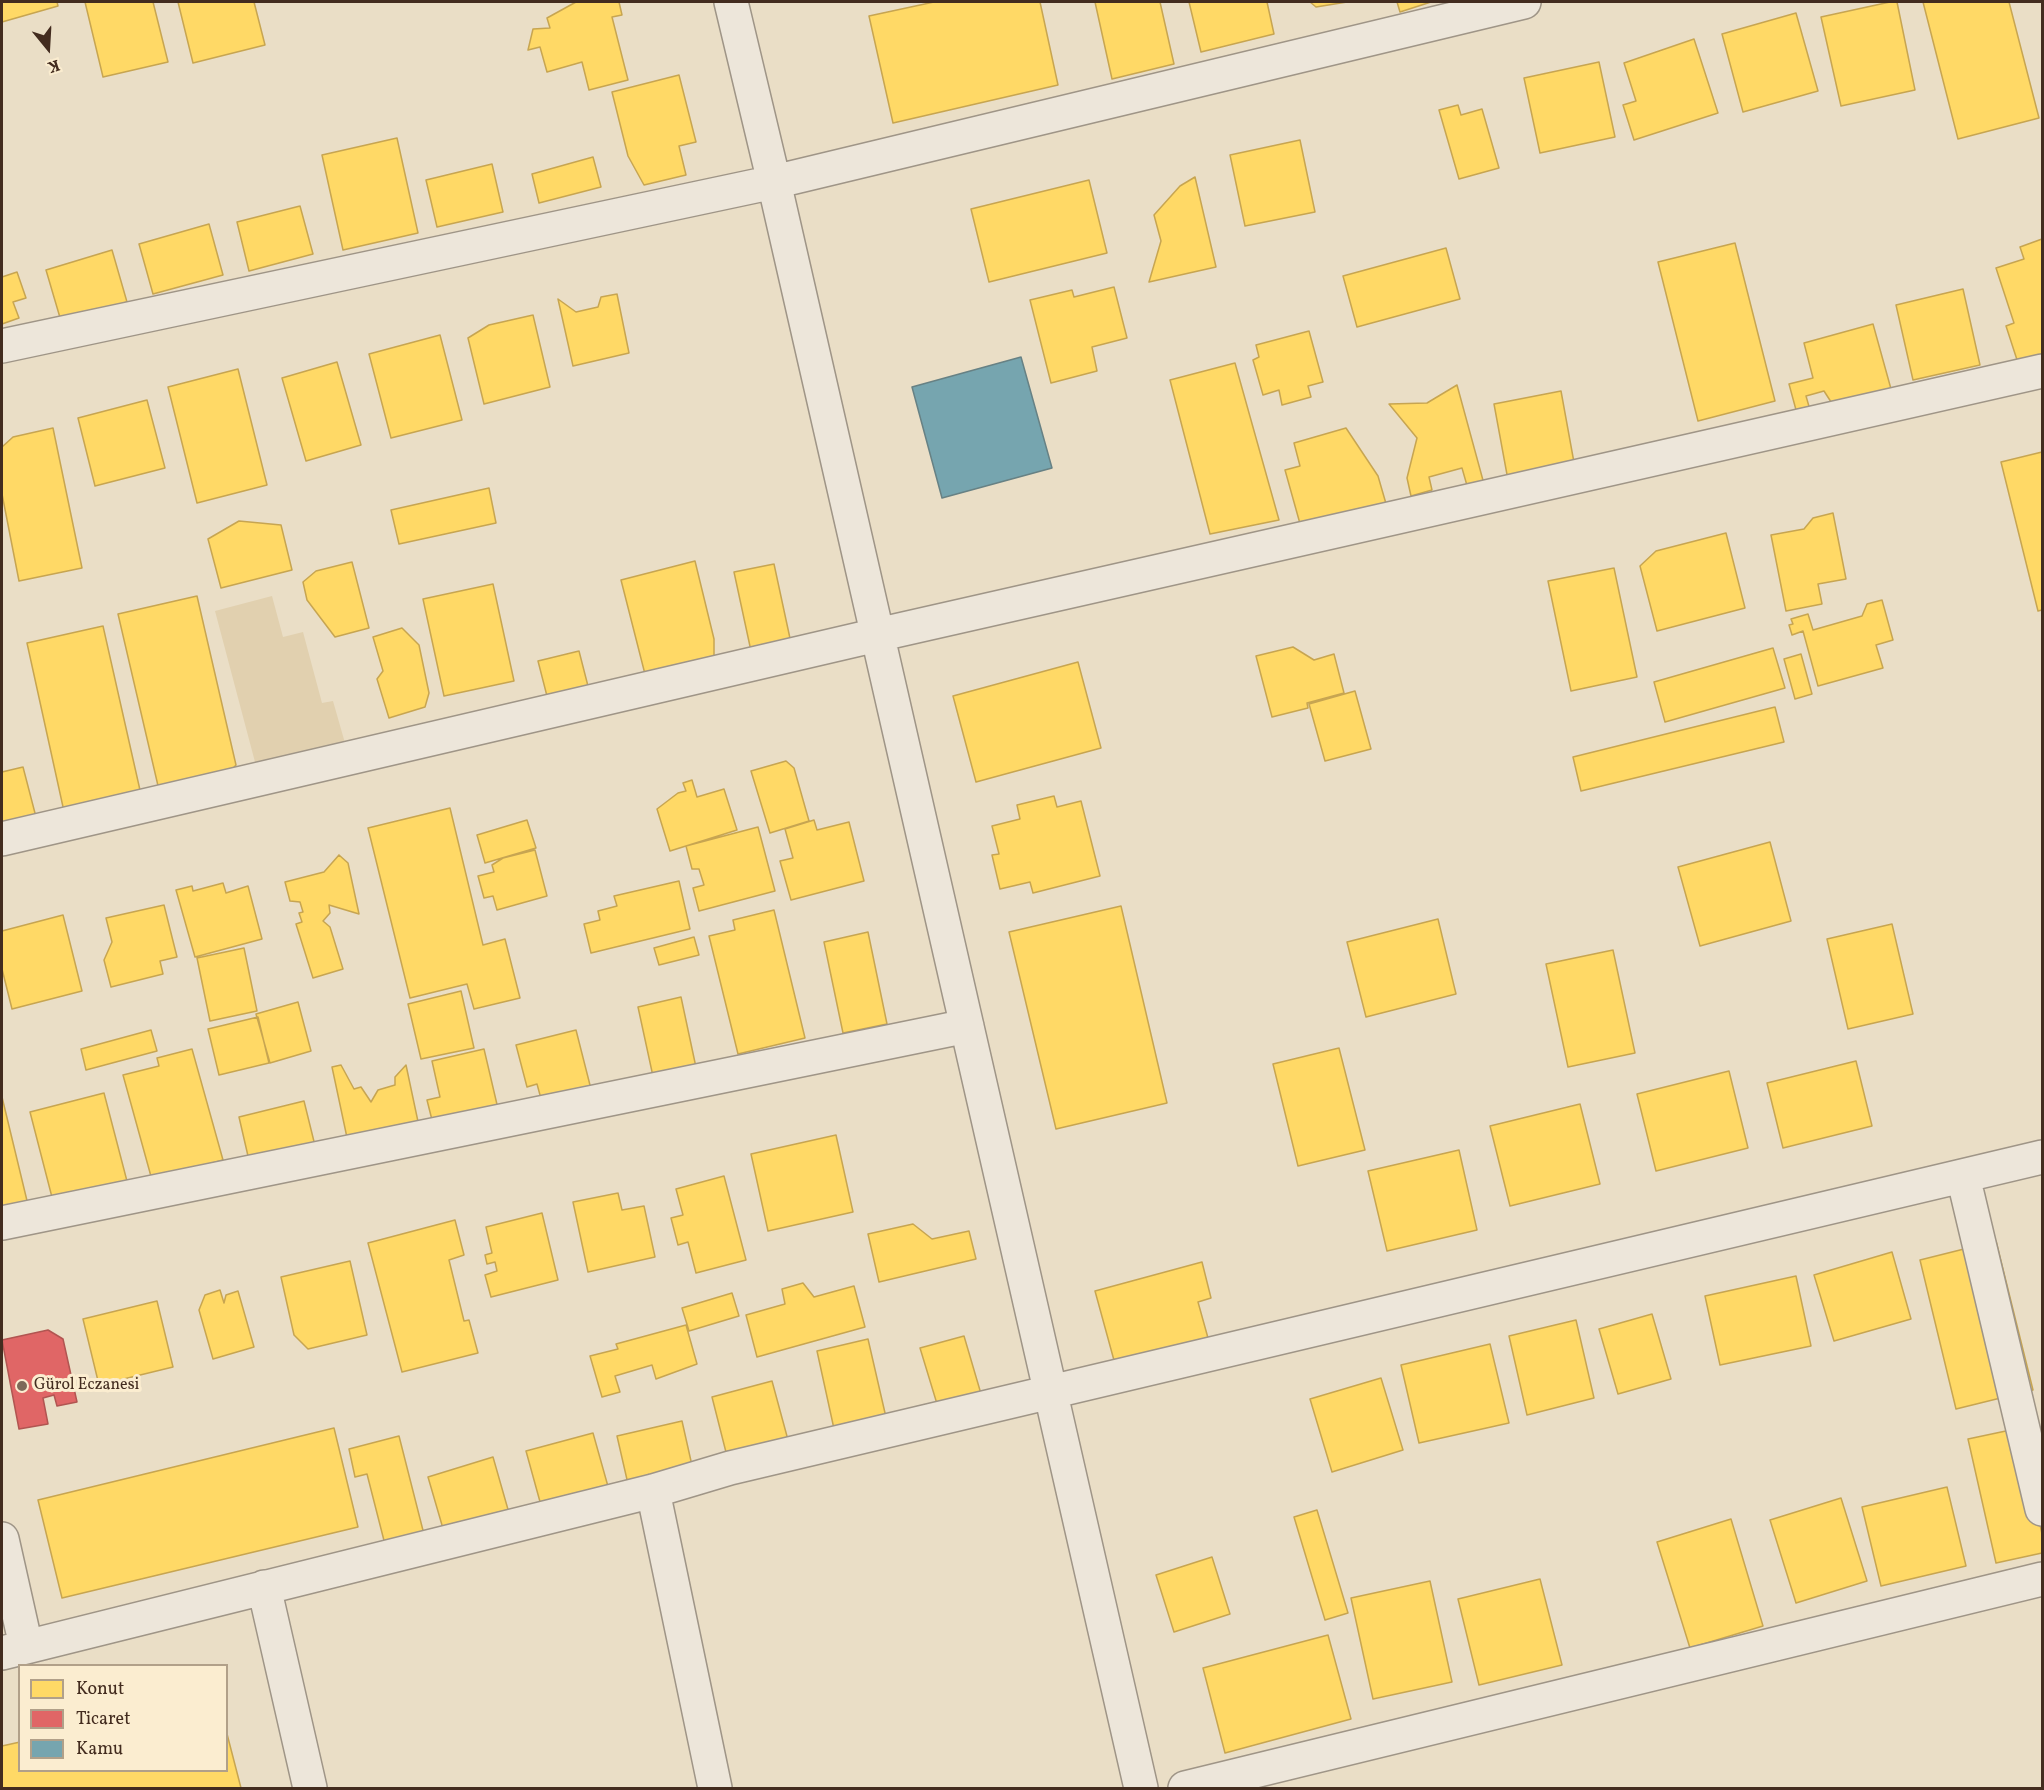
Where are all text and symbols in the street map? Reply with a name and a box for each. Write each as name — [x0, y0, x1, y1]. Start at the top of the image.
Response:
north arrow — [18, 18, 78, 78]
text: K — [45, 53, 62, 77]
place label: Gürol Eczanesi — [34, 1376, 139, 1396]
marker: Gürol Eczanesi — [15, 1379, 29, 1393]
legend — [18, 1664, 228, 1772]
text: Konut — [76, 1677, 124, 1702]
text: Ticaret — [76, 1707, 130, 1732]
text: Kamu — [76, 1737, 123, 1762]

